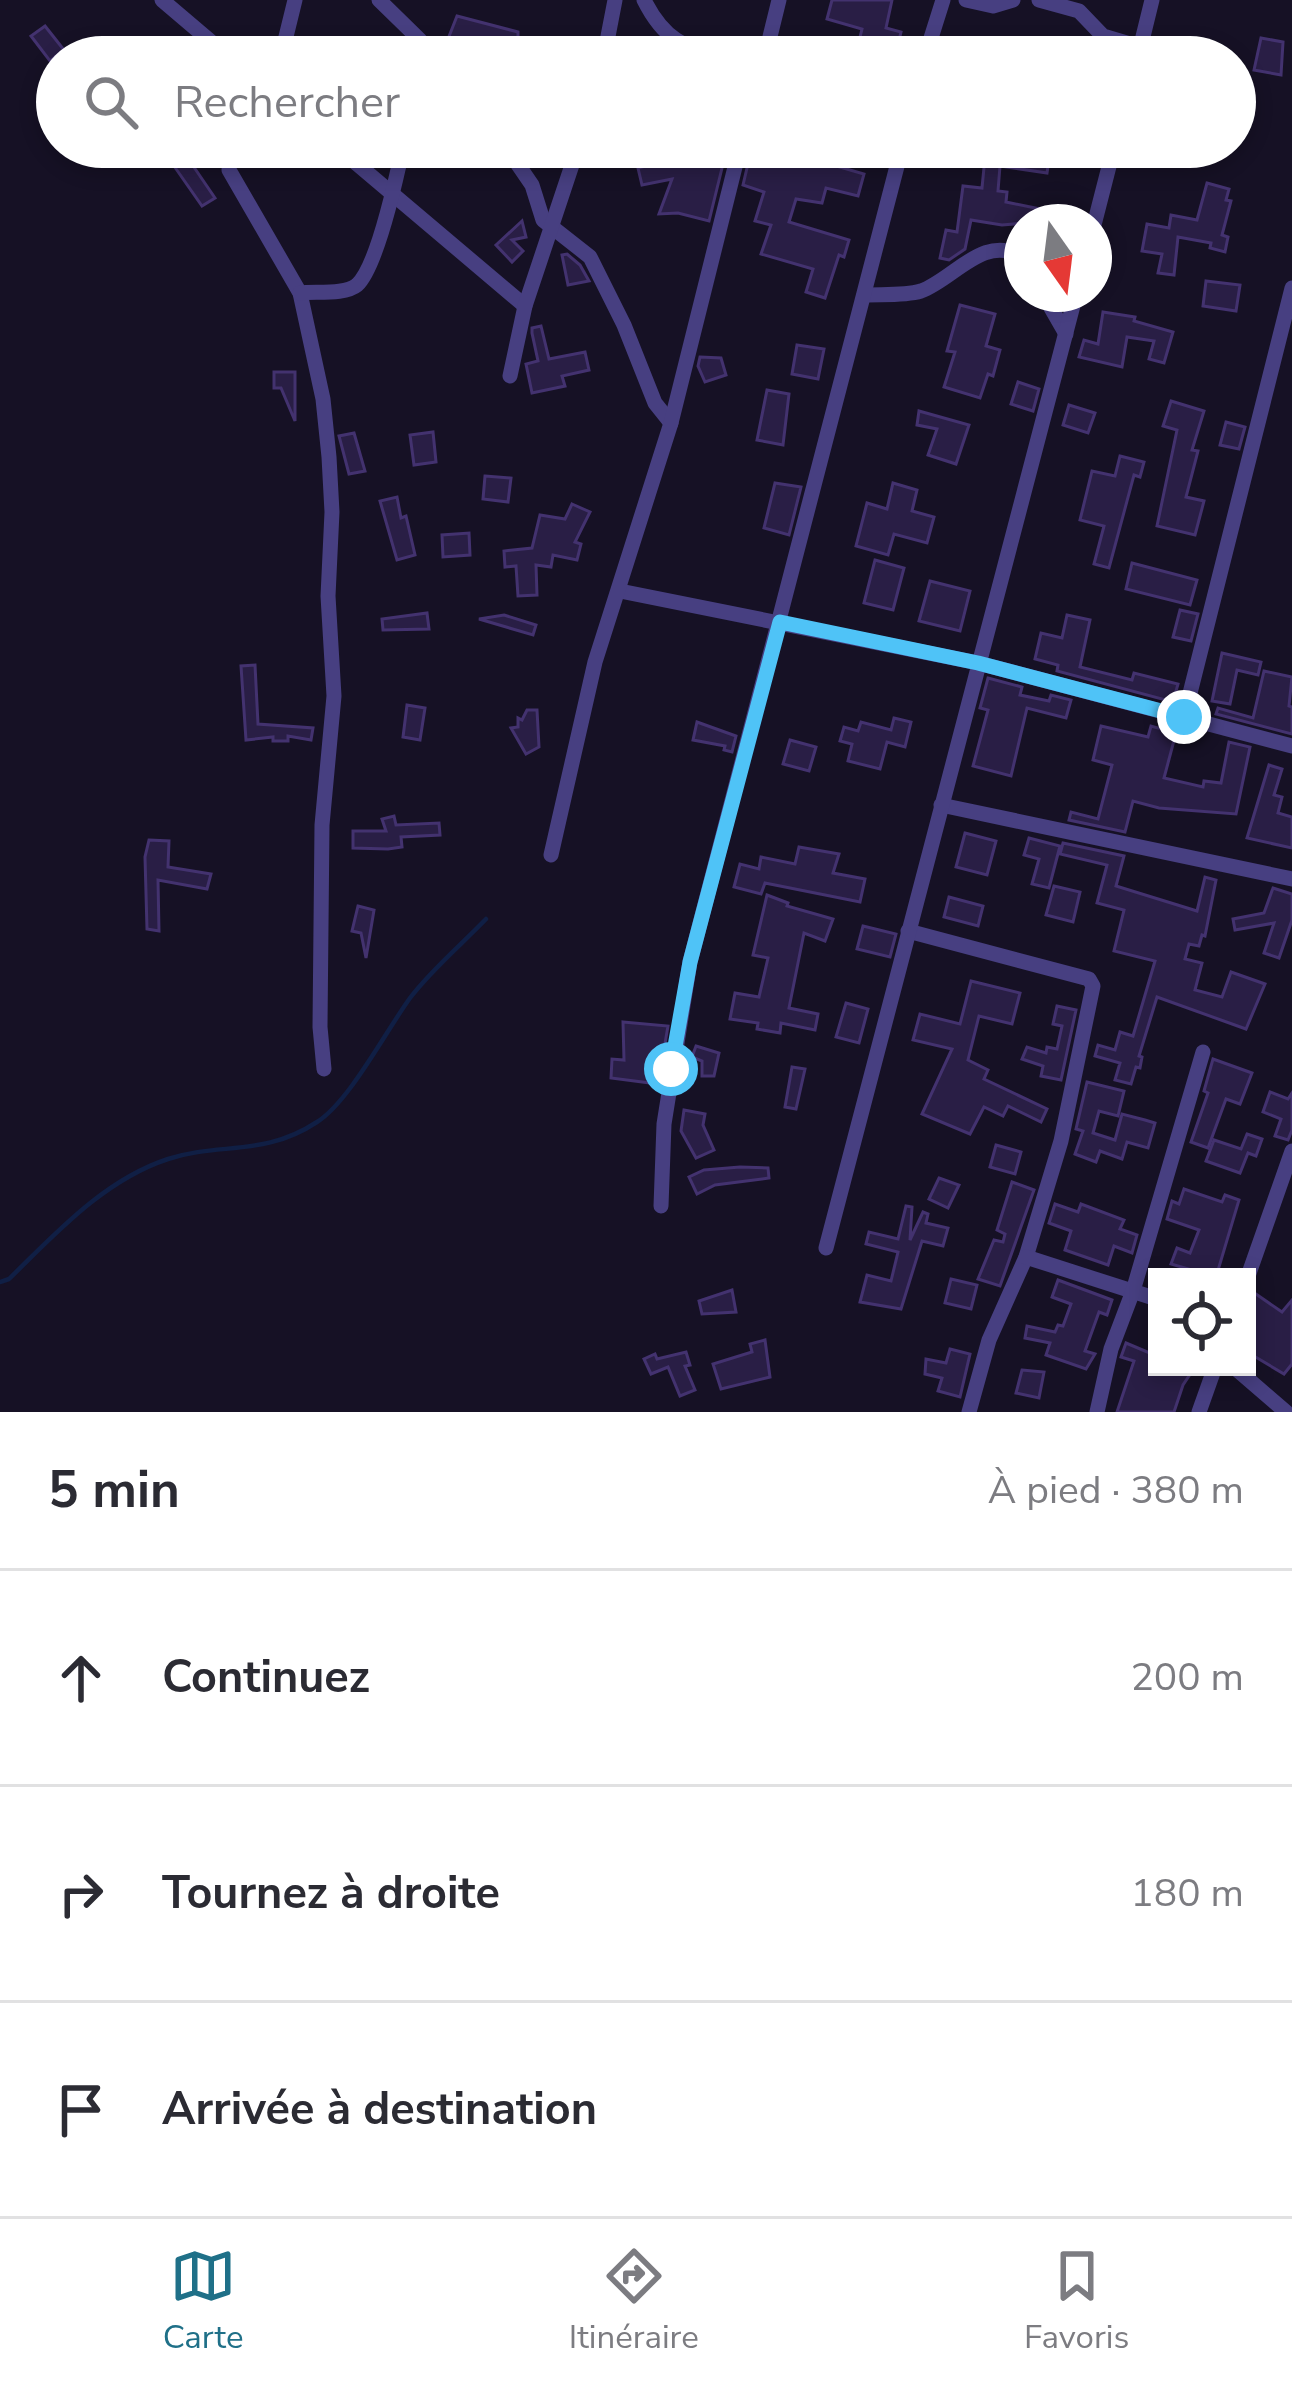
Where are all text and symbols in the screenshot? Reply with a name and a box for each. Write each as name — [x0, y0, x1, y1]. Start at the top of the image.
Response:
search box — [36, 36, 1256, 168]
icon: search — [78, 69, 144, 135]
text: Rechercher — [174, 72, 400, 133]
north arrow — [1004, 204, 1112, 312]
route end — [1157, 690, 1211, 744]
route start — [644, 1042, 698, 1096]
map controls — [1148, 1268, 1256, 1376]
button: locate — [1148, 1268, 1256, 1376]
text: 5 min — [48, 1455, 180, 1525]
text: À pied · 380 m — [988, 1464, 1244, 1517]
icon: ahead — [48, 1645, 114, 1711]
text: Continuez — [162, 1647, 370, 1708]
text: 200 m — [1130, 1651, 1244, 1704]
icon: right — [48, 1861, 114, 1927]
text: Tournez à droite — [162, 1863, 500, 1924]
text: 180 m — [1130, 1867, 1244, 1920]
icon: arrive — [48, 2077, 114, 2143]
text: Arrivée à destination — [162, 2079, 597, 2140]
tab: Carte — [163, 2243, 243, 2360]
tab: Itinéraire — [569, 2243, 699, 2360]
tab: Favoris — [1024, 2243, 1129, 2360]

